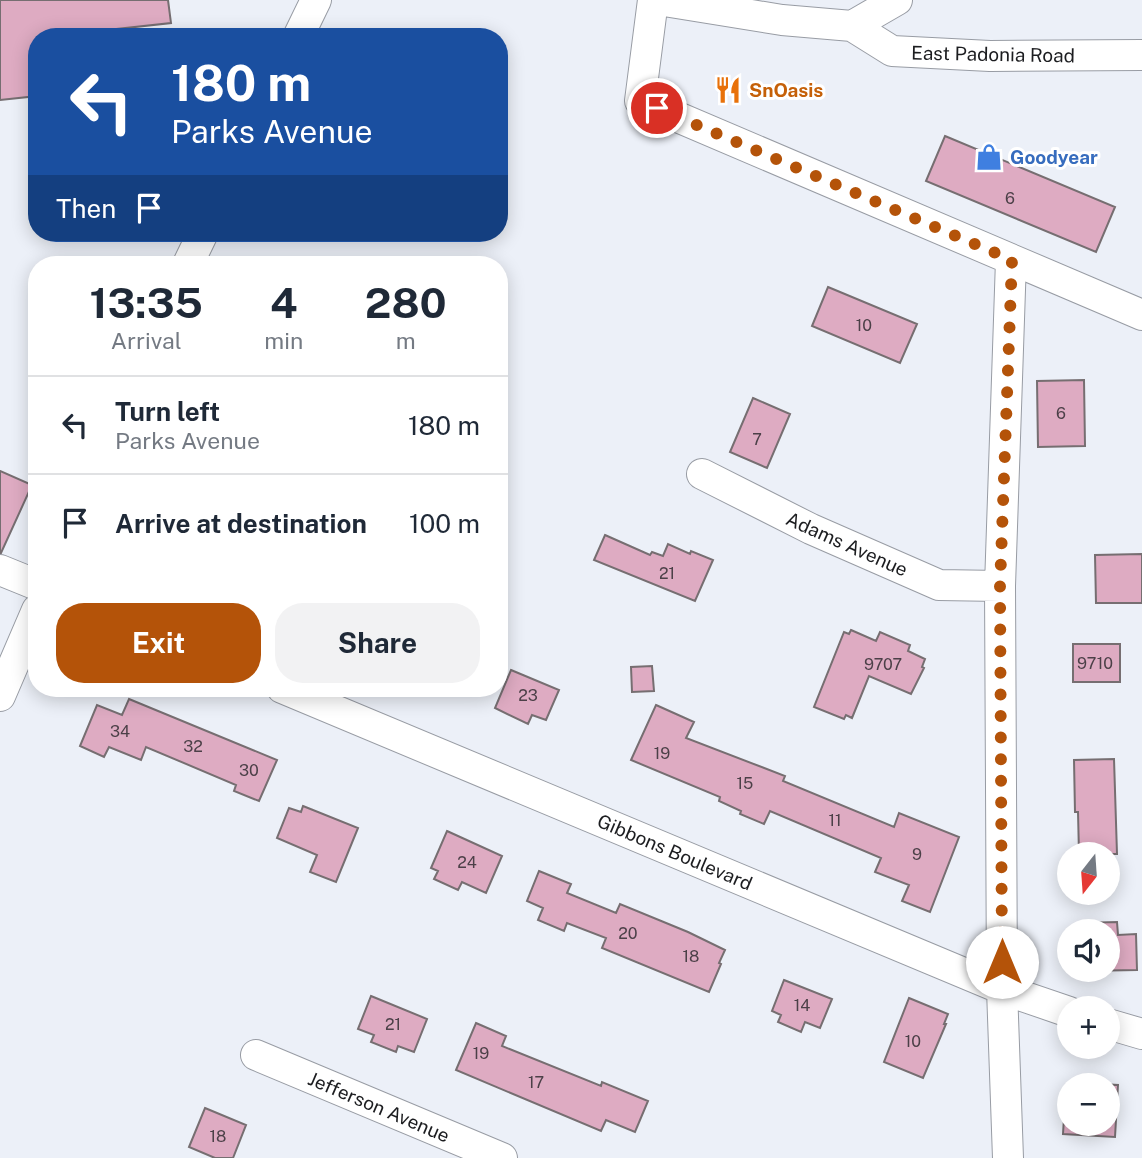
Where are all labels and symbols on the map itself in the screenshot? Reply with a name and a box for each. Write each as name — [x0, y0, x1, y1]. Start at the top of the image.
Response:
street label: East Padonia Road — [911, 42, 1075, 66]
restaurant icon: SnOasis — [713, 75, 743, 105]
pin — [627, 78, 687, 138]
place label: SnOasis — [749, 79, 823, 101]
shop icon: Goodyear — [974, 142, 1004, 172]
place label: Goodyear — [1010, 146, 1098, 168]
house number: 6 — [1005, 189, 1015, 208]
house number: 10 — [856, 316, 872, 335]
house number: 6 — [1056, 404, 1066, 423]
house number: 7 — [752, 430, 762, 449]
street label: Adams Avenue — [783, 507, 911, 581]
house number: 21 — [659, 564, 675, 583]
house number: 9710 — [1077, 654, 1113, 673]
house number: 9707 — [864, 655, 902, 674]
house number: 23 — [518, 686, 538, 705]
house number: 34 — [110, 722, 130, 741]
house number: 32 — [183, 737, 203, 756]
house number: 19 — [654, 744, 670, 763]
house number: 30 — [239, 761, 259, 780]
house number: 15 — [737, 774, 753, 793]
street label: Gibbons Boulevard — [594, 809, 756, 895]
house number: 11 — [828, 811, 842, 830]
north arrow — [1057, 842, 1120, 905]
house number: 9 — [912, 845, 922, 864]
house number: 24 — [457, 853, 477, 872]
house number: 20 — [618, 924, 638, 943]
position arrow — [965, 925, 1039, 999]
house number: 18 — [683, 947, 699, 966]
house number: 14 — [794, 996, 810, 1015]
house number: 21 — [385, 1015, 401, 1034]
house number: 10 — [905, 1032, 921, 1051]
house number: 19 — [473, 1044, 489, 1063]
street label: Jefferson Avenue — [305, 1067, 453, 1147]
house number: 17 — [528, 1073, 544, 1092]
house number: 18 — [210, 1127, 226, 1146]

